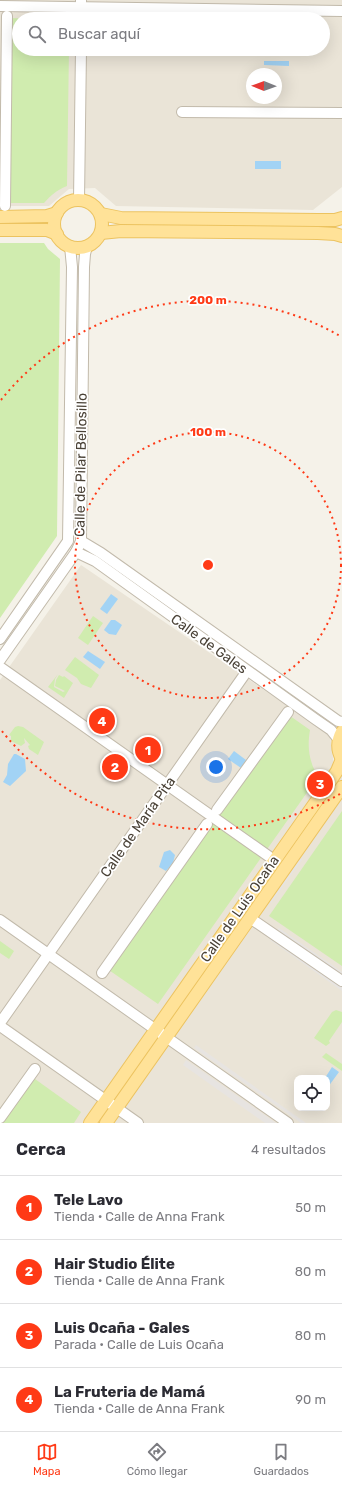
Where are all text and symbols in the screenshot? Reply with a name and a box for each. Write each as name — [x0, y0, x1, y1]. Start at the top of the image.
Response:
search box — [12, 12, 330, 56]
icon: search — [26, 23, 48, 45]
text: Buscar aquí — [58, 25, 140, 43]
north arrow — [246, 68, 282, 104]
text: 200 m — [189, 293, 227, 307]
street label: Calle de Pilar Bellosillo — [71, 393, 91, 537]
text: 100 m — [190, 425, 226, 439]
centre of rings — [201, 558, 215, 572]
street label: Calle de Gales — [167, 611, 251, 677]
pin: 4 — [89, 706, 115, 736]
pin: 1 — [135, 735, 161, 765]
pin: 2 — [102, 752, 128, 782]
your location — [206, 757, 226, 777]
pin: 3 — [307, 769, 333, 799]
street label: Calle de María Pita — [97, 773, 179, 881]
street label: Calle de Luis Ocaña — [197, 853, 283, 965]
map controls — [294, 1075, 330, 1111]
button: locate — [294, 1075, 330, 1111]
text: Cerca — [16, 1139, 66, 1159]
text: 4 resultados — [251, 1142, 326, 1157]
text: Tele Lavo — [54, 1191, 123, 1209]
text: 1 — [26, 1200, 32, 1215]
text: 50 m — [295, 1200, 326, 1215]
text: Tienda · Calle de Anna Frank — [54, 1209, 225, 1224]
text: Hair Studio Élite — [54, 1255, 175, 1273]
text: 2 — [25, 1264, 33, 1279]
text: 80 m — [295, 1264, 326, 1279]
text: Tienda · Calle de Anna Frank — [54, 1273, 225, 1288]
text: Luis Ocaña - Gales — [54, 1319, 190, 1337]
text: 3 — [25, 1328, 33, 1343]
text: 80 m — [295, 1328, 326, 1343]
text: Parada · Calle de Luis Ocaña — [54, 1337, 224, 1352]
text: La Fruteria de Mamá — [54, 1383, 205, 1401]
text: 4 — [25, 1392, 33, 1407]
text: 90 m — [295, 1392, 326, 1407]
text: Tienda · Calle de Anna Frank — [54, 1401, 225, 1416]
tab: Mapa — [33, 1441, 61, 1478]
tab: Cómo llegar — [127, 1441, 187, 1478]
tab: Guardados — [254, 1441, 309, 1478]

